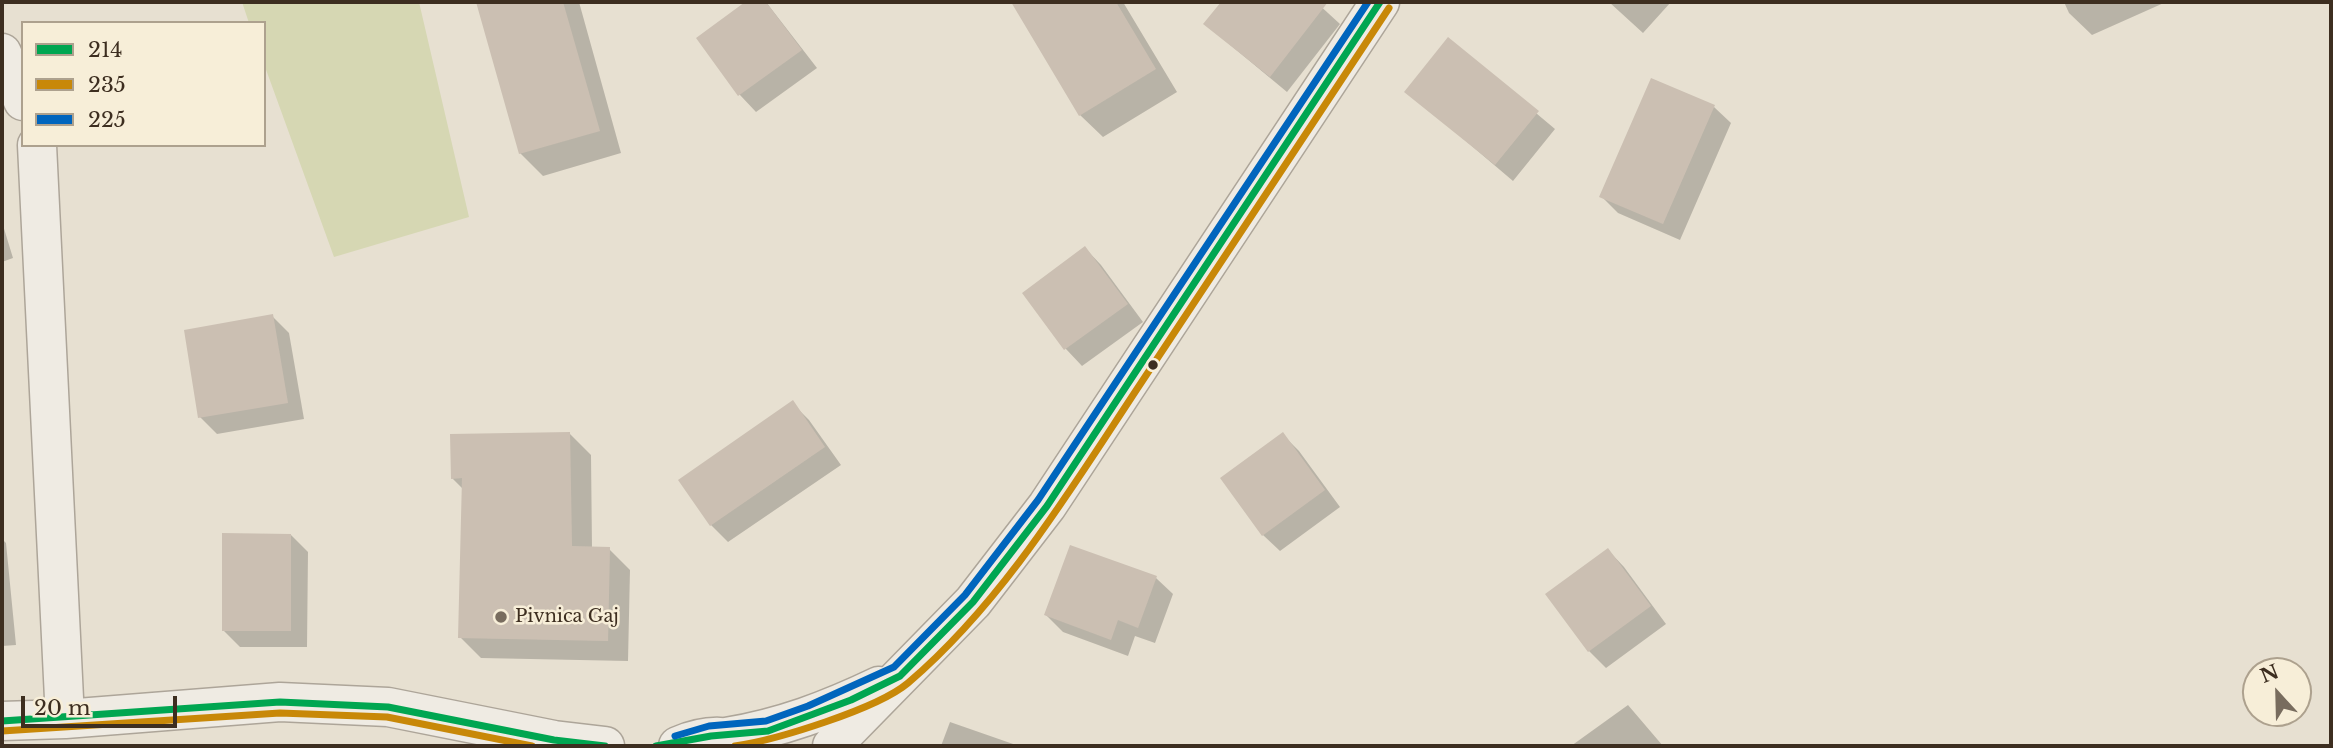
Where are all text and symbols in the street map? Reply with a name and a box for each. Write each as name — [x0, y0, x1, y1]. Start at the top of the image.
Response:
legend — [21, 21, 266, 147]
text: 214 — [88, 37, 123, 63]
text: 235 — [88, 72, 126, 98]
text: 225 — [88, 107, 126, 133]
unlabelled marker — [1146, 358, 1160, 372]
place label: Pivnica Gaj — [515, 606, 619, 628]
marker: Pivnica Gaj — [493, 609, 509, 625]
north arrow — [2242, 657, 2312, 727]
text: N — [2257, 660, 2282, 688]
scale bar — [24, 682, 180, 726]
text: 20 m — [34, 695, 91, 721]

